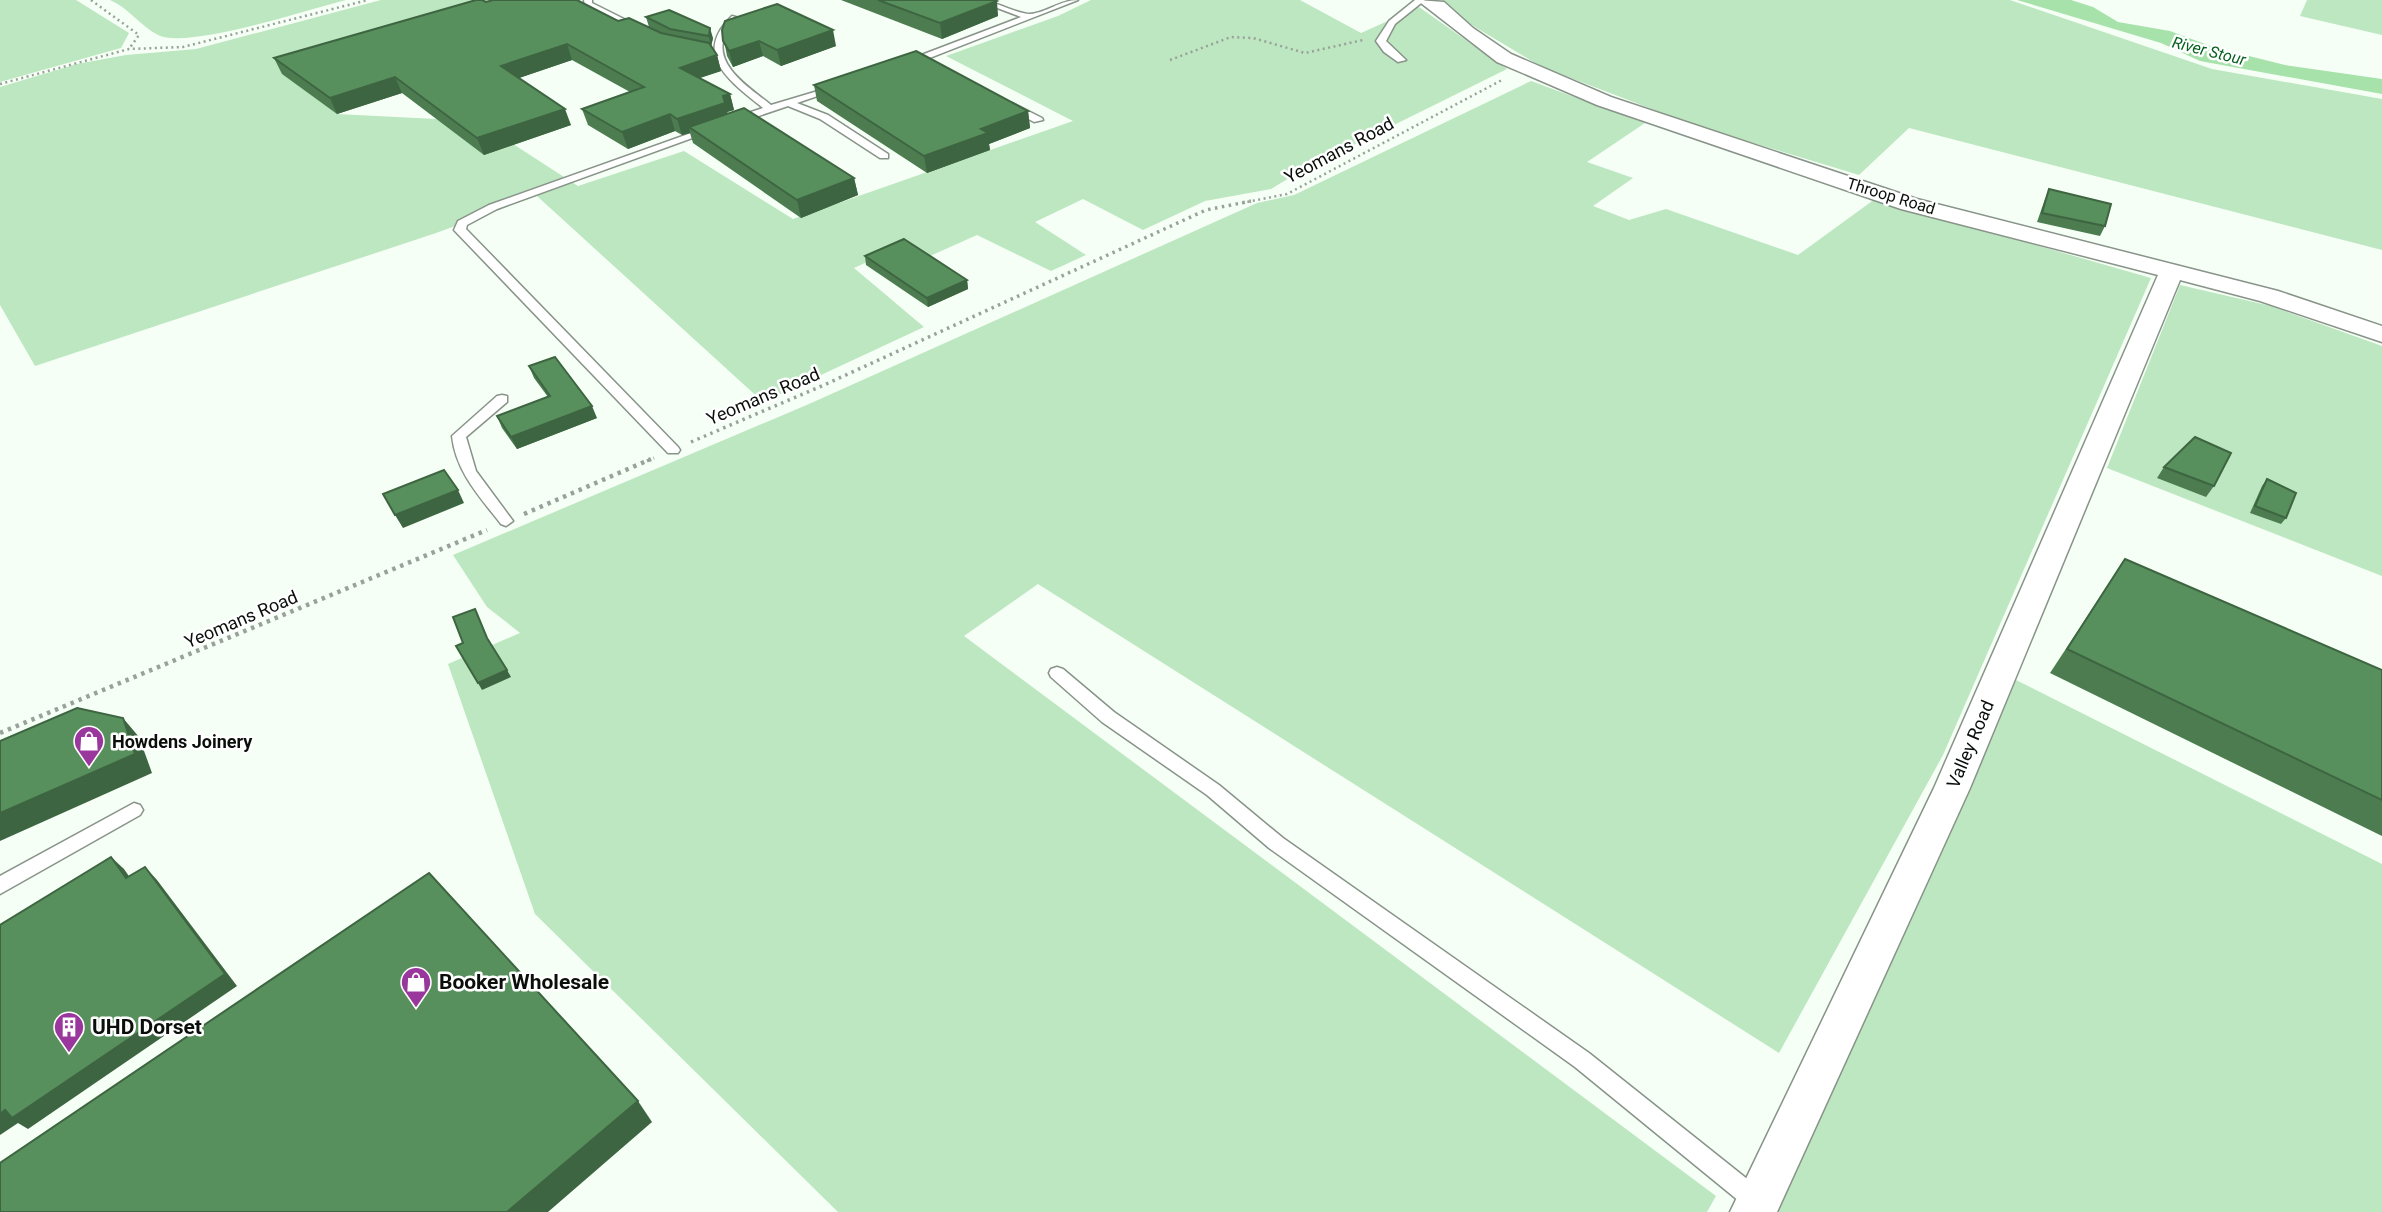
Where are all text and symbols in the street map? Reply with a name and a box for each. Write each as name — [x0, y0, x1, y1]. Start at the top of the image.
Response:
water label: River Stour — [2170, 33, 2248, 69]
street label: Yeomans Road — [1281, 112, 1397, 188]
street label: Throop Road — [1844, 174, 1938, 218]
street label: Yeomans Road — [703, 363, 823, 429]
street label: Yeomans Road — [181, 586, 301, 652]
street label: Valley Road — [1942, 697, 1998, 791]
shop icon: Howdens Joinery — [72, 724, 106, 768]
place label: Howdens Joinery — [112, 731, 253, 752]
shop icon: Booker Wholesale — [399, 965, 433, 1009]
place label: Booker Wholesale — [439, 970, 609, 994]
building icon: UHD Dorset — [52, 1010, 86, 1054]
place label: UHD Dorset — [92, 1015, 202, 1039]

